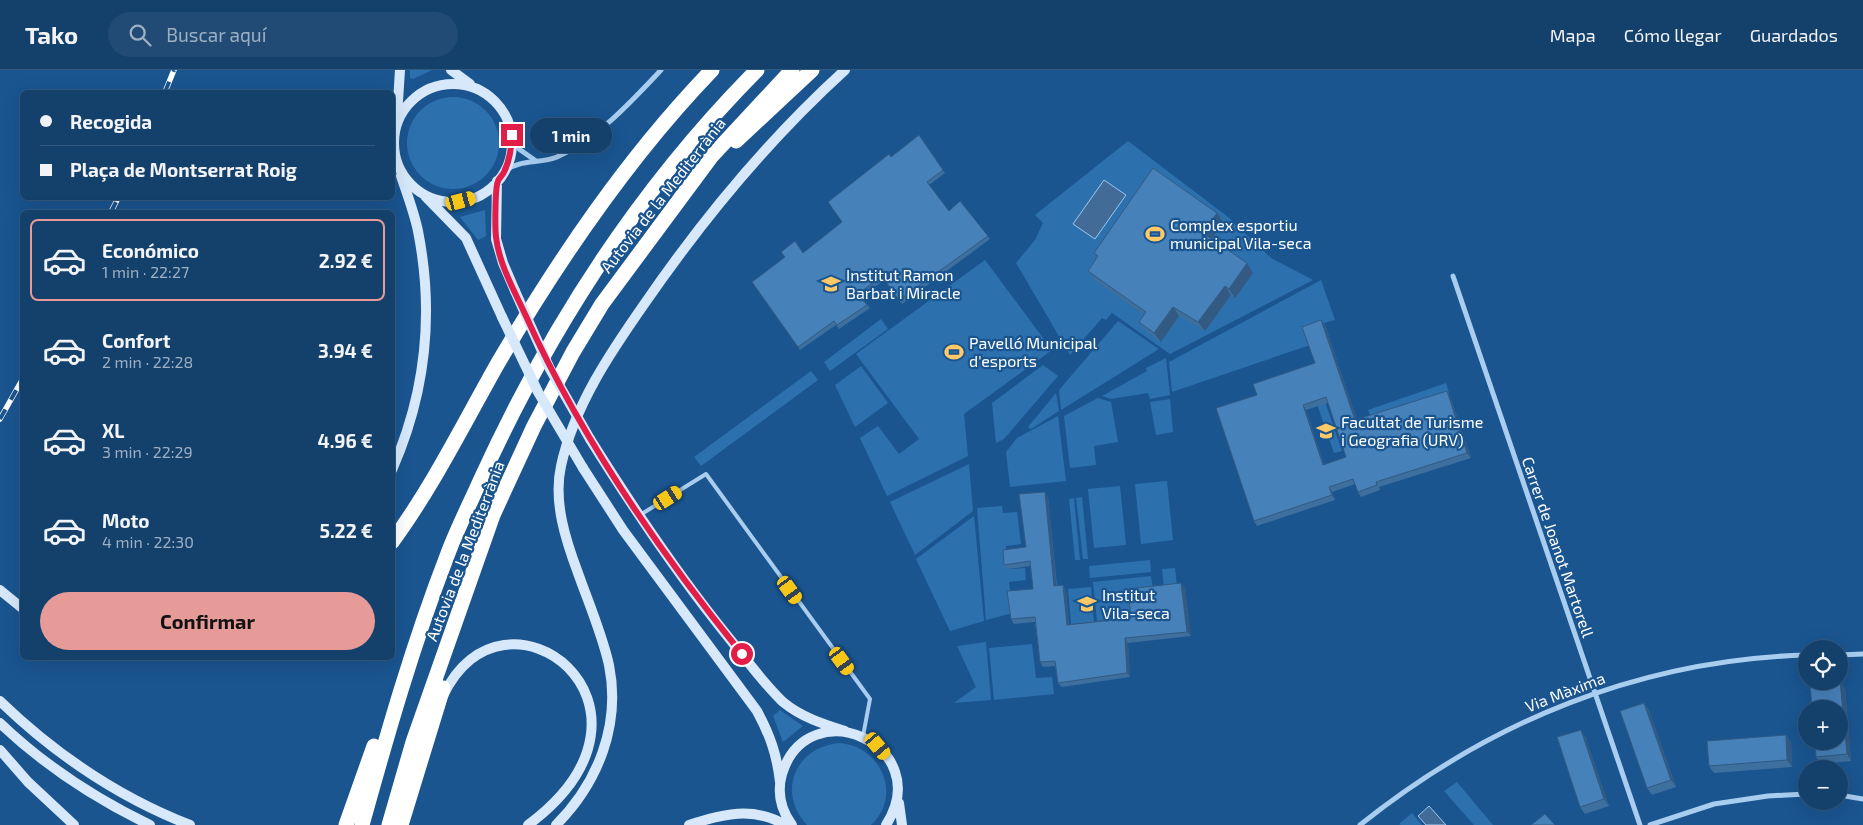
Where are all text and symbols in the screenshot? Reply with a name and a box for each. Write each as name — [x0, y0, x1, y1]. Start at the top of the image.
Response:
search box — [108, 12, 458, 57]
text: Tako — [25, 20, 78, 49]
icon: search — [126, 21, 154, 49]
text: Buscar aquí — [166, 23, 266, 46]
text: Mapa — [1550, 24, 1596, 46]
text: Cómo llegar — [1624, 24, 1722, 46]
text: Guardados — [1750, 24, 1838, 46]
text: Recogida — [70, 110, 152, 133]
street label: Autovia de la Mediterrània — [596, 113, 729, 276]
callout: 1 min — [530, 118, 612, 152]
route end — [501, 124, 523, 146]
text: 1 min — [552, 126, 590, 145]
text: Plaça de Montserrat Roig — [70, 158, 297, 181]
car — [444, 190, 477, 212]
place label: Complex esportiu municipal Vila-seca — [1170, 215, 1312, 252]
sports icon: Complex esportiu municipal Vila-seca — [1144, 223, 1166, 245]
icon: car — [42, 238, 87, 283]
text: Económico — [102, 239, 199, 262]
text: 2.92 € — [319, 249, 373, 272]
text: 1 min · 22:27 — [102, 262, 189, 281]
place label: Institut Ramon Barbat i Miracle — [846, 265, 961, 302]
school or university icon: Institut Ramon Barbat i Miracle — [820, 273, 842, 295]
icon: car — [42, 328, 87, 373]
text: Confort — [102, 329, 170, 352]
place label: Pavelló Municipal d'esports — [969, 333, 1098, 370]
text: 3.94 € — [318, 339, 373, 362]
sports icon: Pavelló Municipal d'esports — [943, 341, 965, 363]
text: 2 min · 22:28 — [102, 352, 193, 371]
place label: Facultat de Turisme i Geografia (URV) — [1341, 412, 1483, 449]
icon: car — [42, 418, 87, 463]
text: XL — [102, 419, 124, 442]
school or university icon: Facultat de Turisme i Geografia (URV) — [1315, 420, 1337, 442]
text: 4.96 € — [318, 429, 373, 452]
text: 3 min · 22:29 — [102, 442, 193, 461]
street label: Carrer de Joanot Martorell — [1519, 454, 1598, 640]
street label: Autovia de la Mediterrània — [421, 458, 508, 644]
car — [651, 484, 684, 512]
icon: car — [42, 508, 87, 553]
text: Moto — [102, 509, 150, 532]
text: 5.22 € — [319, 519, 373, 542]
text: 4 min · 22:30 — [102, 532, 194, 551]
car — [775, 573, 804, 607]
place label: Institut Vila-seca — [1102, 585, 1170, 622]
button: Confirmar — [40, 592, 375, 650]
school or university icon: Institut Vila-seca — [1076, 593, 1098, 615]
map controls — [1798, 640, 1848, 810]
button: locate — [1798, 640, 1848, 690]
route start — [731, 643, 753, 665]
car — [827, 644, 856, 678]
street label: Via Màxima — [1522, 668, 1607, 715]
button: + — [1798, 700, 1848, 750]
car — [862, 730, 893, 762]
button: − — [1798, 760, 1848, 810]

